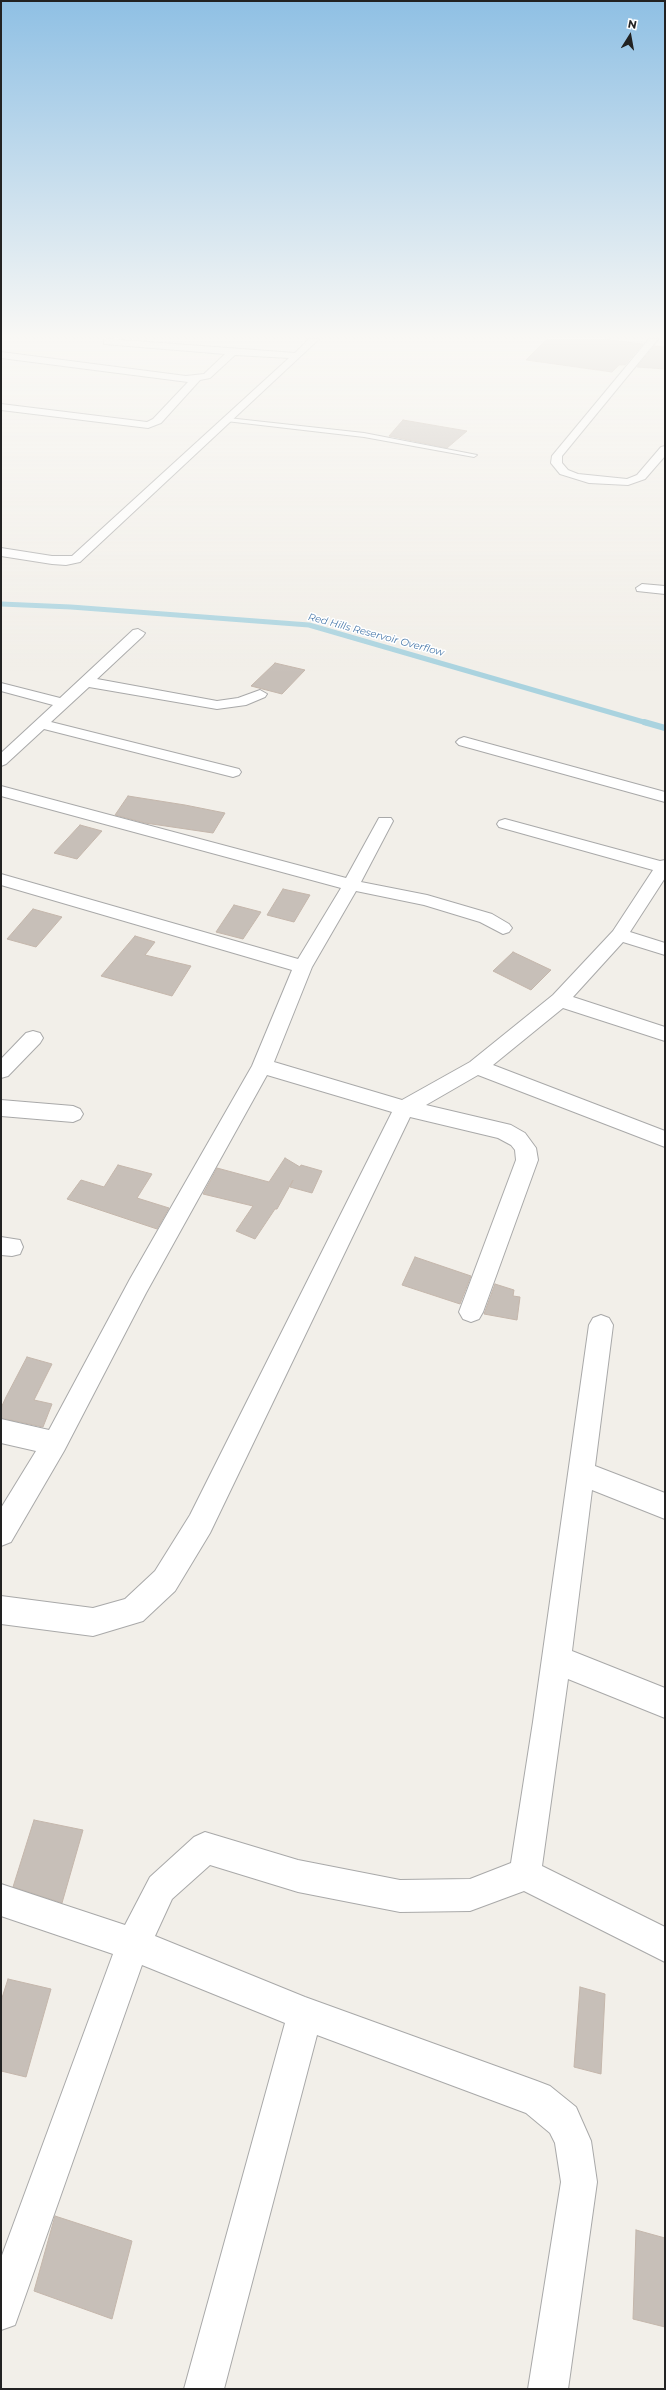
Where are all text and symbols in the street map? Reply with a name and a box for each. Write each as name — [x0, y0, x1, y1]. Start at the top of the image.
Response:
north arrow — [610, 16, 650, 56]
text: N — [627, 16, 638, 32]
water label: Red Hills Reservoir Overflow — [307, 611, 445, 659]

